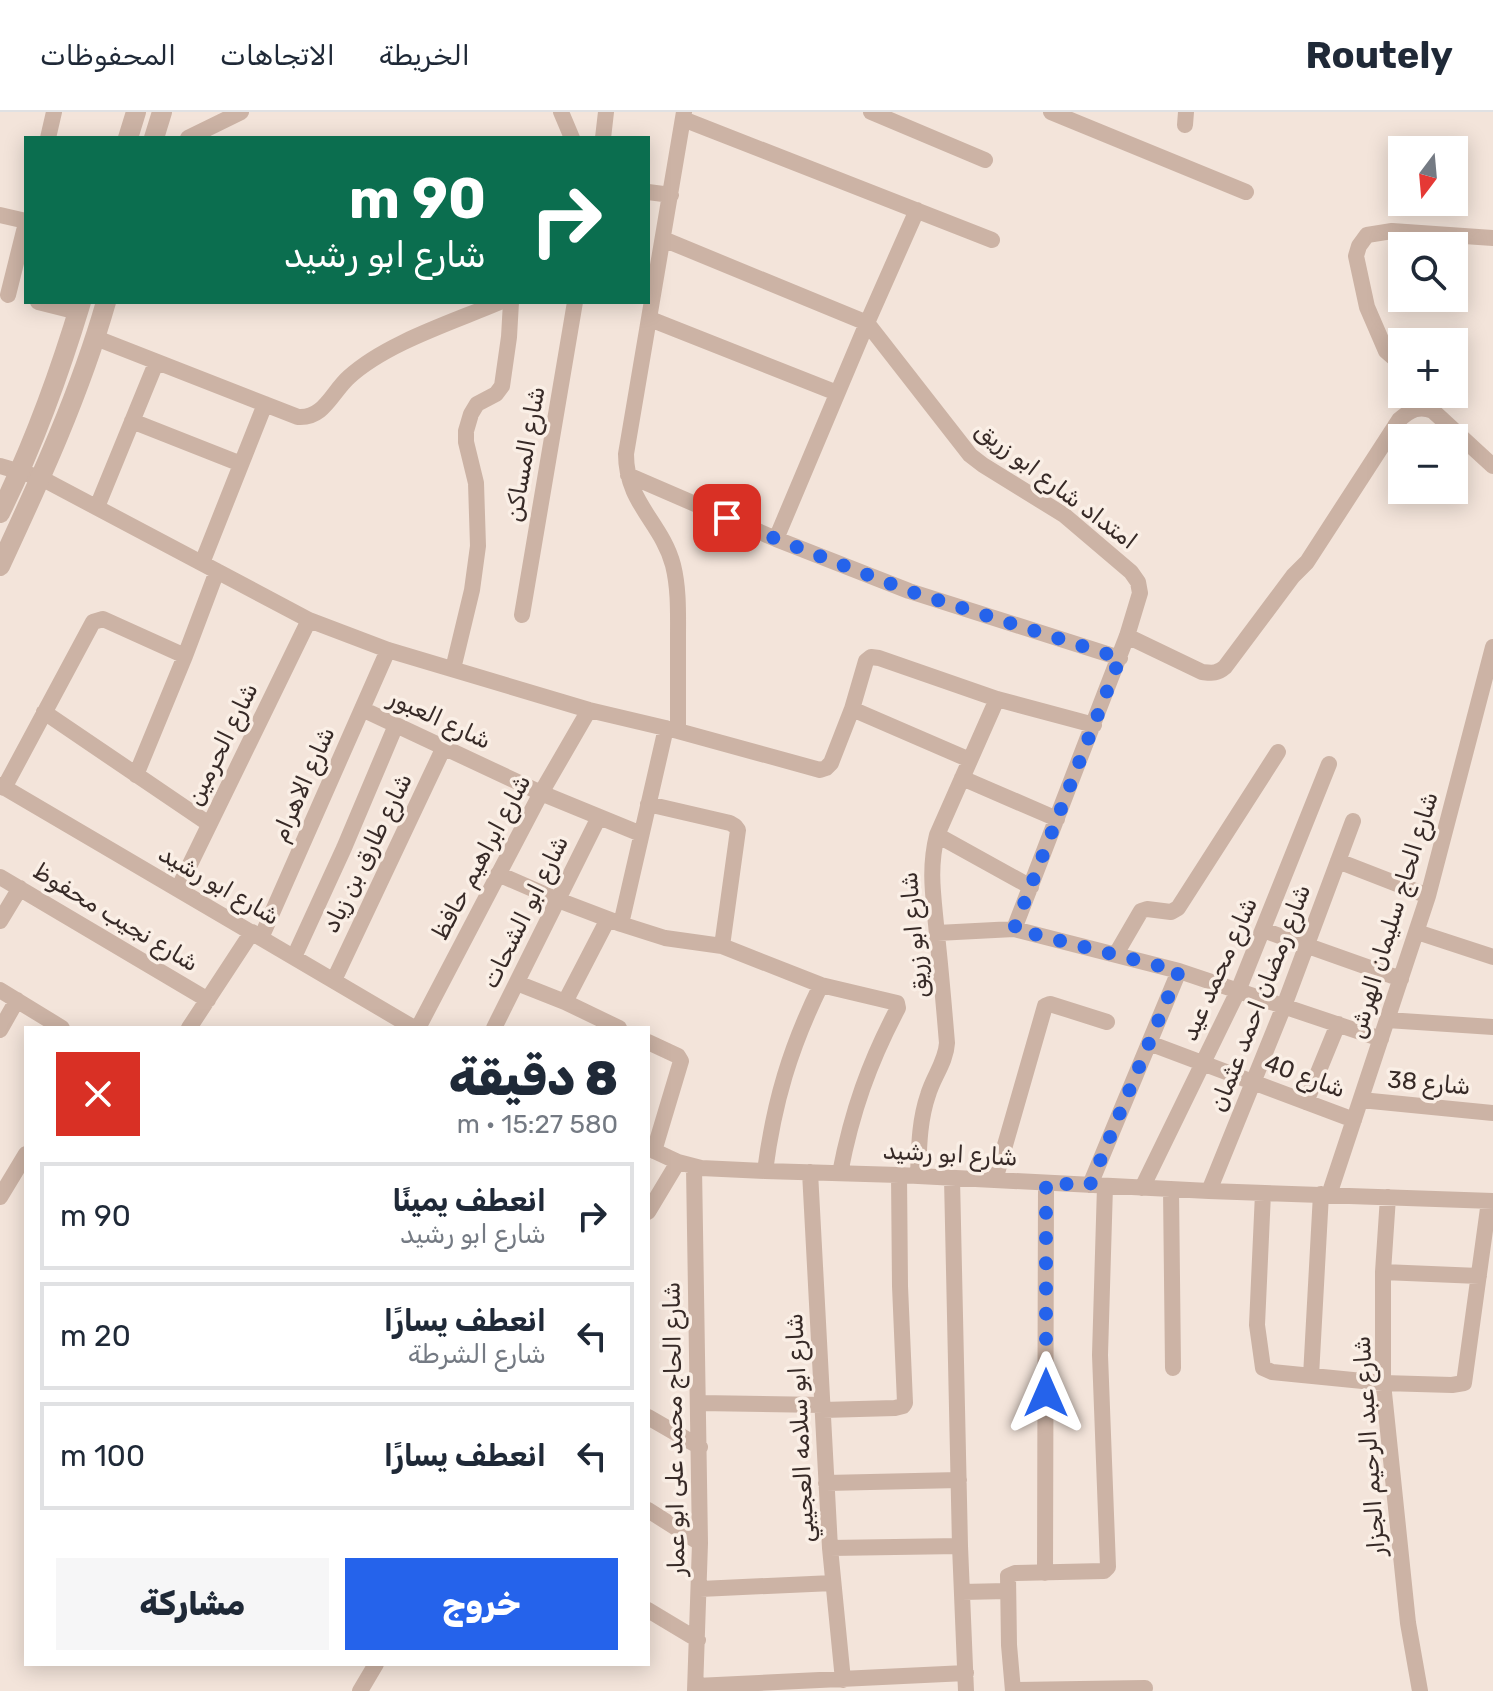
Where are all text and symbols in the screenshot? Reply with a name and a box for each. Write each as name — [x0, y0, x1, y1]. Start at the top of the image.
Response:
text: Routely — [1306, 32, 1453, 78]
text: المحفوظات — [40, 39, 176, 72]
text: الاتجاهات — [220, 39, 335, 72]
text: الخريطة — [379, 39, 470, 72]
north arrow — [1388, 136, 1468, 216]
map controls — [1388, 136, 1468, 504]
text: 90 m — [349, 166, 486, 232]
icon: right — [514, 168, 618, 272]
button: search — [1388, 232, 1468, 312]
text: شارع ابو رشيد — [283, 233, 486, 276]
button: + — [1388, 328, 1468, 408]
street label: شارع المساكن — [499, 384, 553, 524]
street label: امتداد شارع ابو زريق — [968, 415, 1142, 557]
button: − — [1388, 424, 1468, 504]
pin — [693, 484, 761, 552]
icon: arrive — [705, 496, 749, 540]
street label: شارع الحرمين — [180, 678, 265, 811]
street label: شارع العبور — [382, 682, 496, 757]
street label: شارع الاهرام — [265, 722, 343, 846]
street label: شارع طارق بن زياد — [316, 769, 420, 938]
street label: شارع ابراهيم حافظ — [426, 770, 538, 945]
street label: شارع الحاج سليمان الهرش — [1342, 788, 1446, 1042]
street label: شارع ابو الشحات — [476, 831, 576, 994]
street label: شارع ابو رشيد — [153, 839, 284, 933]
street label: شارع نجيب محفوظ — [27, 857, 204, 979]
street label: شارع ابو زريق — [895, 870, 935, 999]
street label: شارع رمضان احمد عثمان — [1204, 880, 1318, 1116]
street label: شارع محمد عيد — [1175, 893, 1265, 1046]
street label: شارع 40 — [1260, 1049, 1349, 1105]
text: 8 دقيقة — [449, 1050, 618, 1107]
button: close — [56, 1052, 140, 1136]
street label: شارع 38 — [1386, 1065, 1472, 1103]
text: 580 m · 15:27 — [457, 1109, 618, 1140]
street label: شارع ابو رشيد — [882, 1136, 1018, 1174]
text: انعطف يمينًا — [392, 1183, 546, 1219]
icon: right — [570, 1194, 614, 1238]
text: 90 m — [60, 1198, 131, 1234]
text: شارع ابو رشيد — [400, 1219, 546, 1250]
street label: شارع الحاج محمد على ابو عمار — [657, 1282, 693, 1578]
text: انعطف يسارًا — [384, 1303, 546, 1339]
street label: شارع ابو سلامه العجيبي — [780, 1312, 824, 1543]
icon: left — [570, 1314, 614, 1358]
text: 20 m — [60, 1318, 131, 1354]
street label: شارع عبد الرحيم الجزار — [1347, 1335, 1393, 1559]
text: شارع الشرطة — [408, 1339, 546, 1370]
position arrow — [1004, 1351, 1088, 1435]
icon: left — [570, 1434, 614, 1478]
text: 100 m — [60, 1438, 145, 1474]
text: انعطف يسارًا — [384, 1438, 546, 1474]
button: مشاركة — [56, 1558, 329, 1650]
button: خروج — [345, 1558, 618, 1650]

